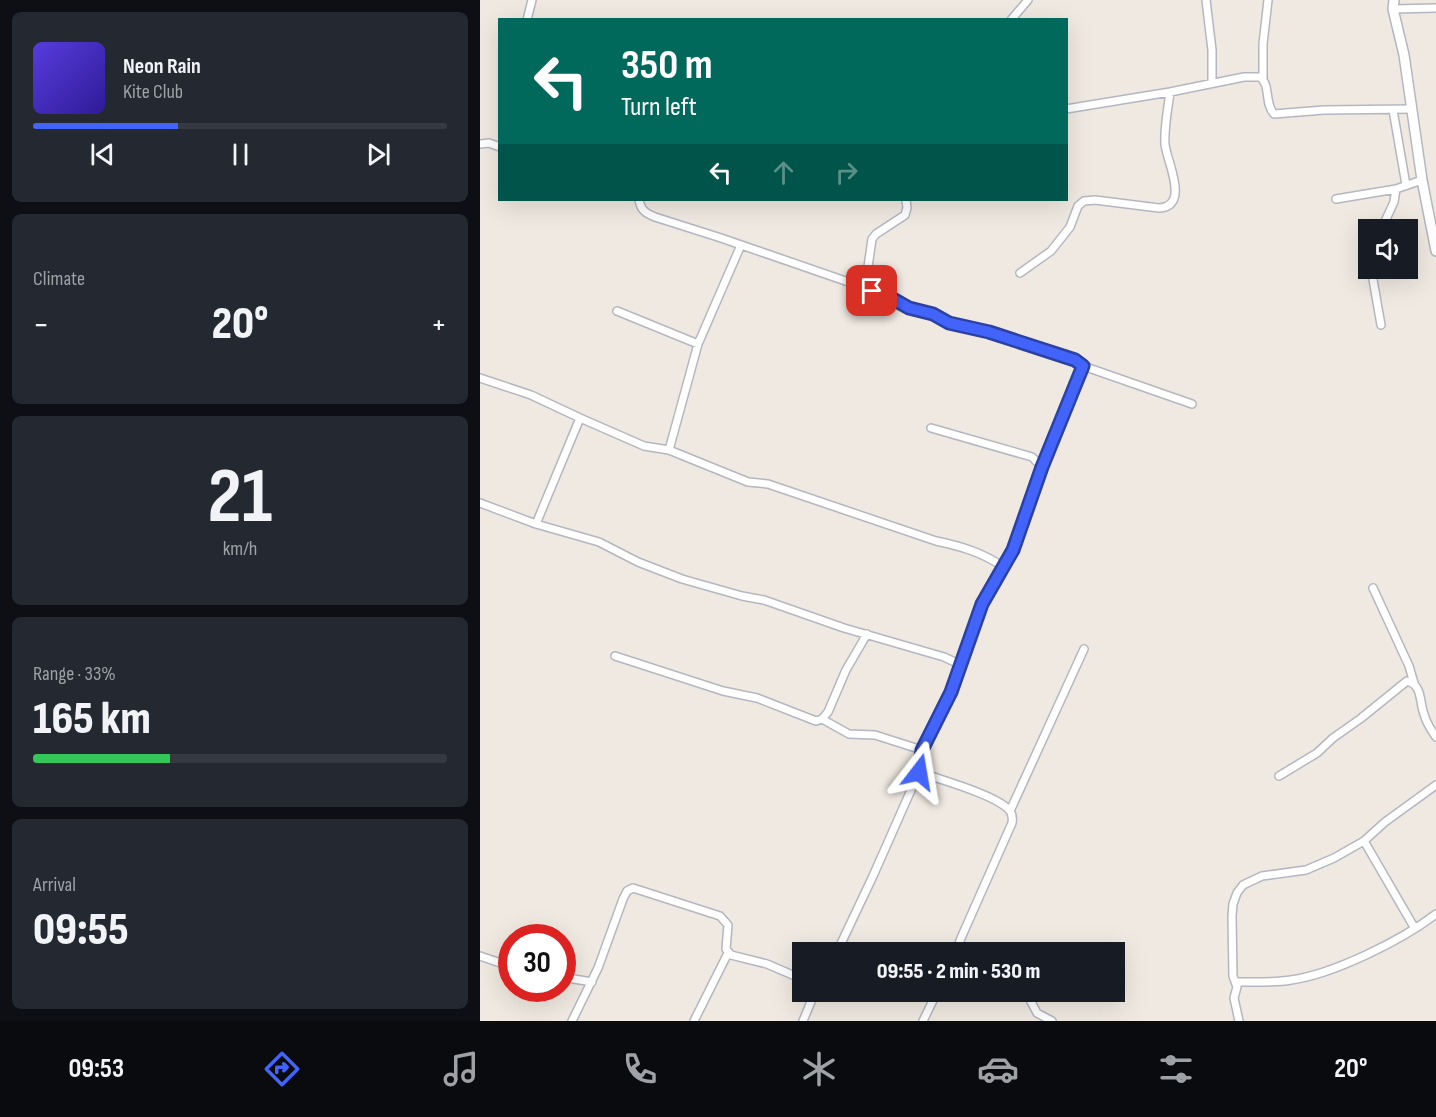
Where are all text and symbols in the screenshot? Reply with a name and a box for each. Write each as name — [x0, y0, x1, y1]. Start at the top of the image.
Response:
text: 350 m — [621, 40, 713, 91]
icon: left — [522, 42, 600, 120]
text: Neon Rain — [123, 53, 201, 80]
text: Kite Club — [123, 80, 183, 104]
text: Turn left — [621, 91, 697, 123]
icon: previous — [86, 138, 119, 171]
icon: pause — [224, 138, 257, 171]
icon: next — [362, 138, 395, 171]
icon: left — [704, 156, 737, 189]
icon: ahead — [767, 156, 800, 189]
icon: right — [830, 156, 863, 189]
map controls — [1358, 219, 1418, 279]
button: sound — [1358, 219, 1418, 279]
pin — [846, 265, 897, 316]
text: Climate — [33, 267, 85, 291]
icon: arrive — [855, 274, 888, 307]
text: 20° — [212, 297, 268, 352]
text: − — [33, 305, 49, 345]
text: + — [431, 305, 447, 345]
text: 21 — [208, 451, 272, 544]
text: km/h — [223, 537, 257, 561]
text: Range · 33% — [33, 662, 116, 686]
text: 165 km — [33, 692, 151, 747]
position arrow — [887, 740, 951, 804]
text: Arrival — [33, 873, 76, 897]
text: 09:55 — [33, 903, 129, 958]
speed limit sign: 30 — [498, 924, 576, 1002]
text: 09:55 · 2 min · 530 m — [877, 958, 1040, 985]
icon: directions — [261, 1048, 303, 1090]
icon: music — [440, 1048, 482, 1090]
icon: phone — [619, 1048, 661, 1090]
icon: climate — [798, 1048, 840, 1090]
icon: car — [977, 1048, 1019, 1090]
icon: filters — [1155, 1048, 1197, 1090]
text: 09:53 — [68, 1053, 124, 1085]
text: 20° — [1334, 1053, 1367, 1085]

